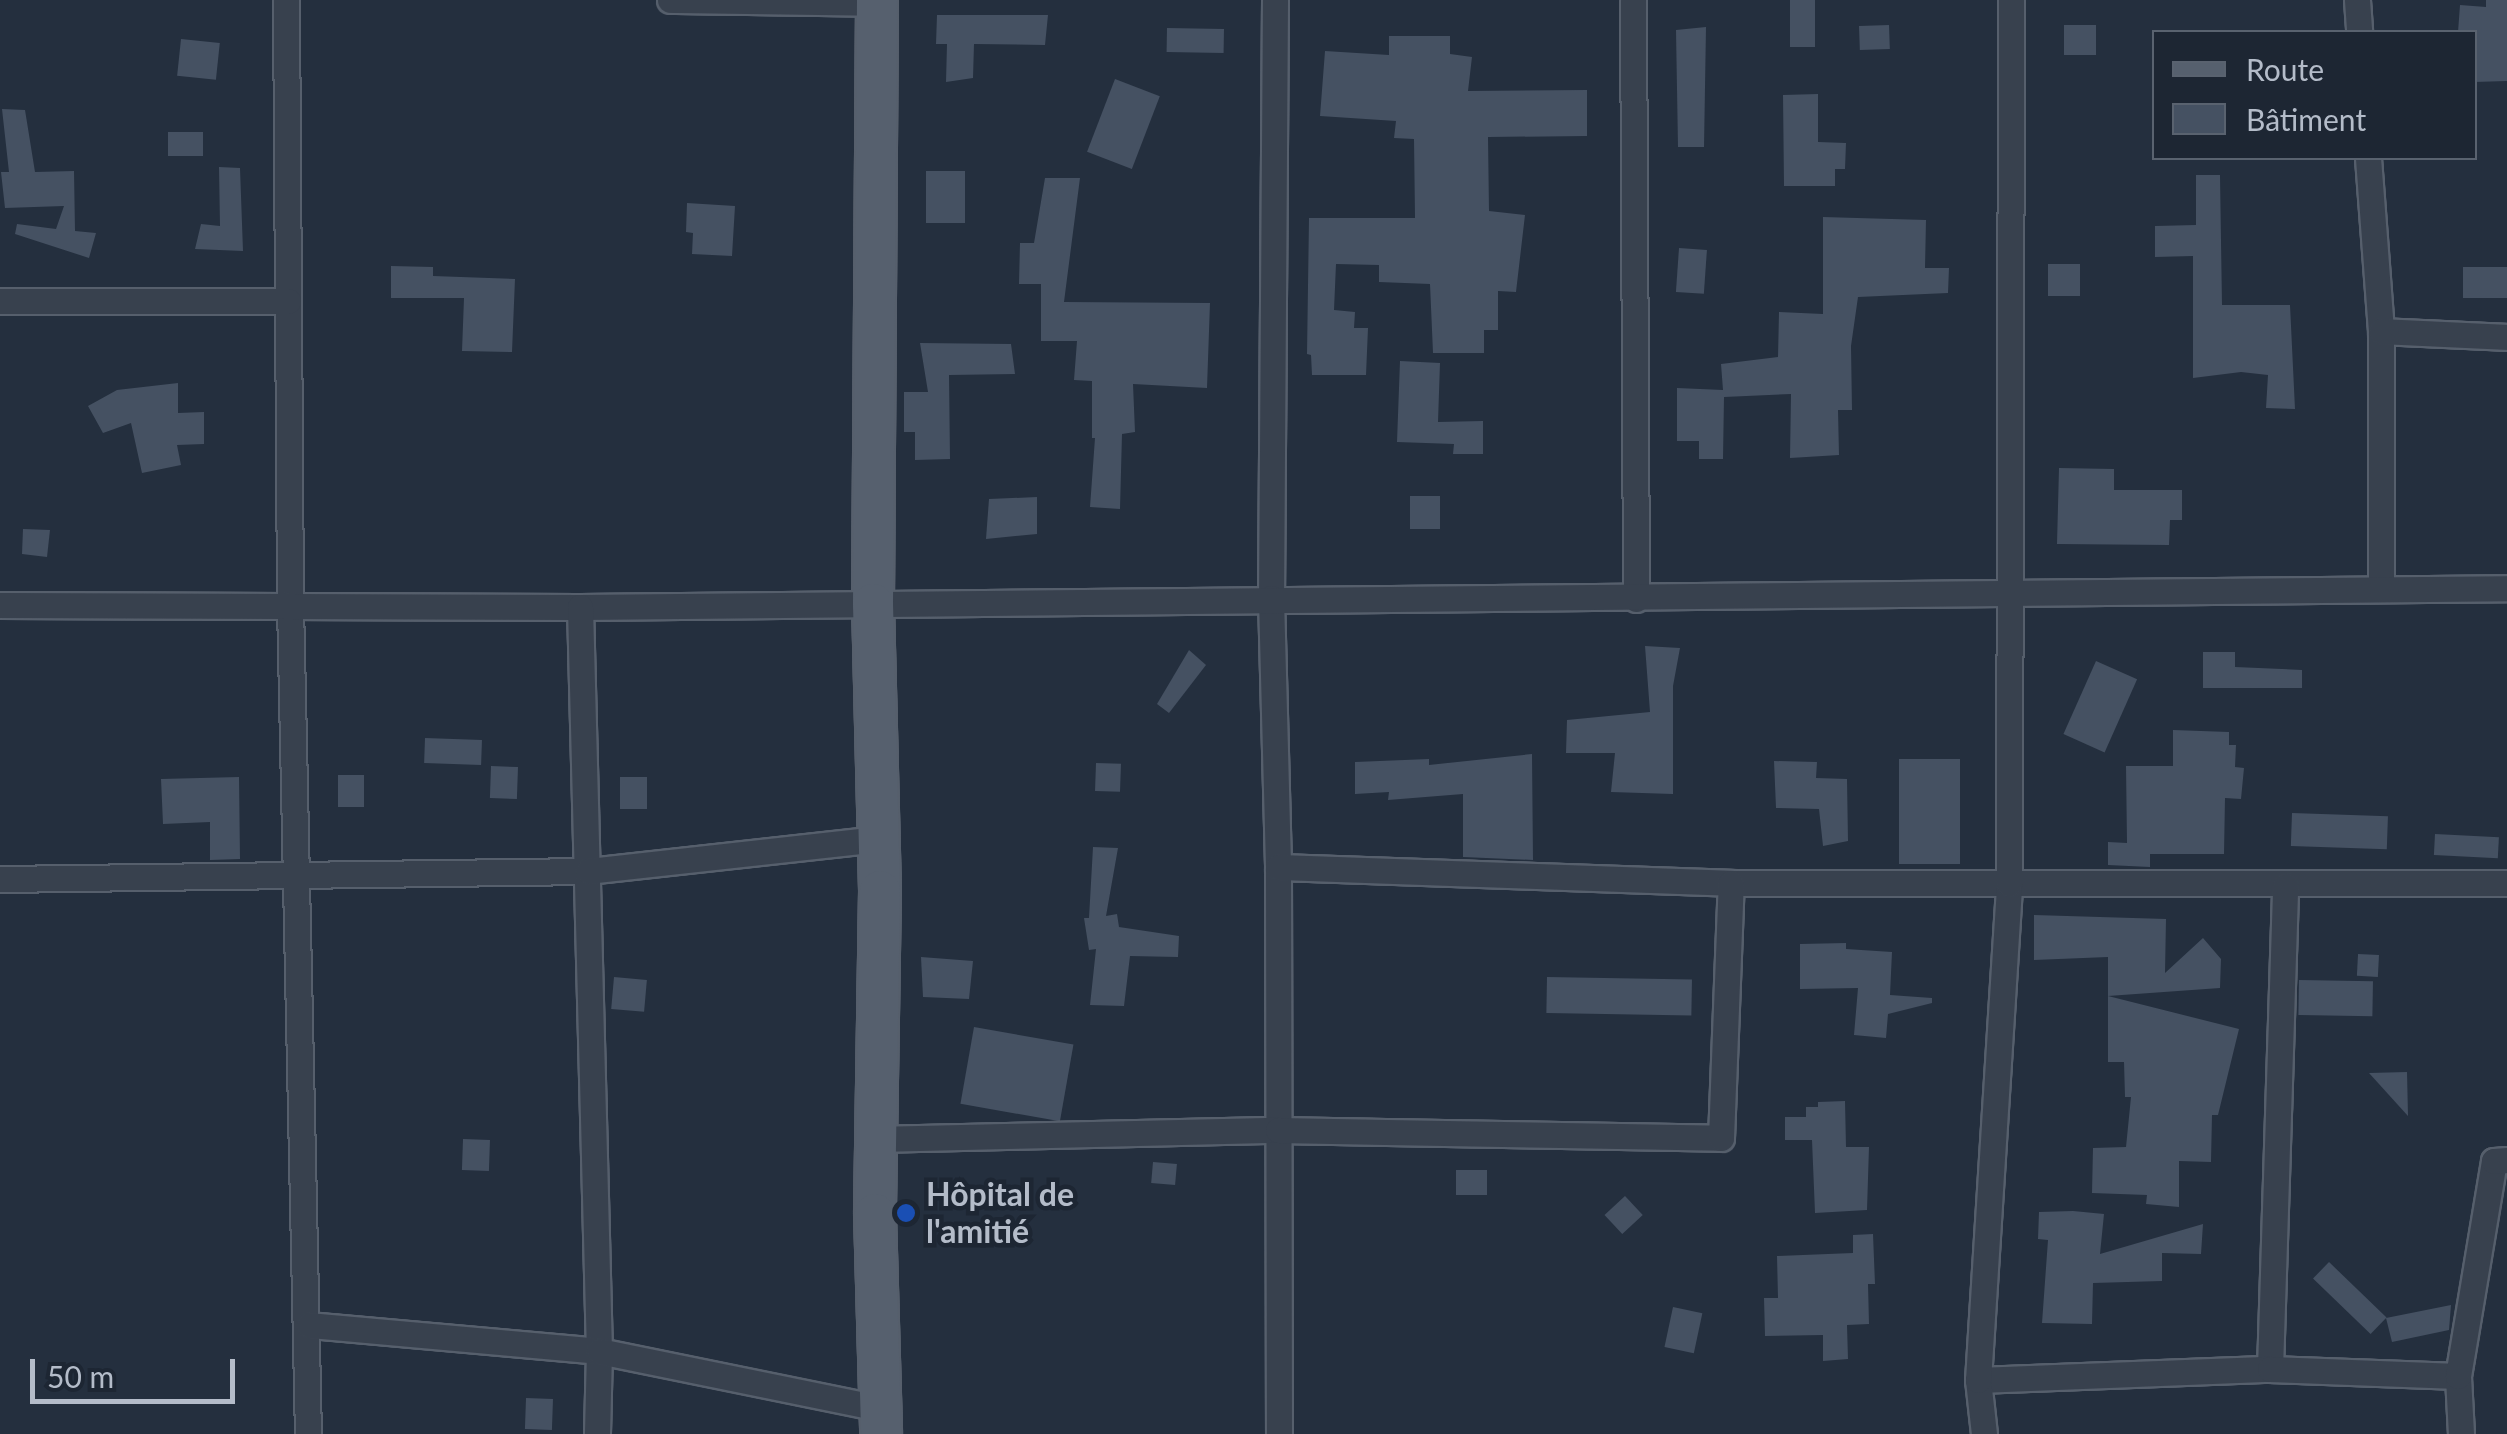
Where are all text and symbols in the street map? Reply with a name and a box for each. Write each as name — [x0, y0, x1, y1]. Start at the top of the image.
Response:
legend — [2152, 30, 2477, 160]
text: Route — [2246, 51, 2324, 87]
text: Bâtiment — [2246, 101, 2366, 137]
place label: Hôpital de l'amitié — [926, 1176, 1074, 1251]
marker: Hôpital de l'amitié — [895, 1202, 917, 1224]
scale bar — [35, 1339, 240, 1401]
text: 50 m — [47, 1358, 114, 1394]

